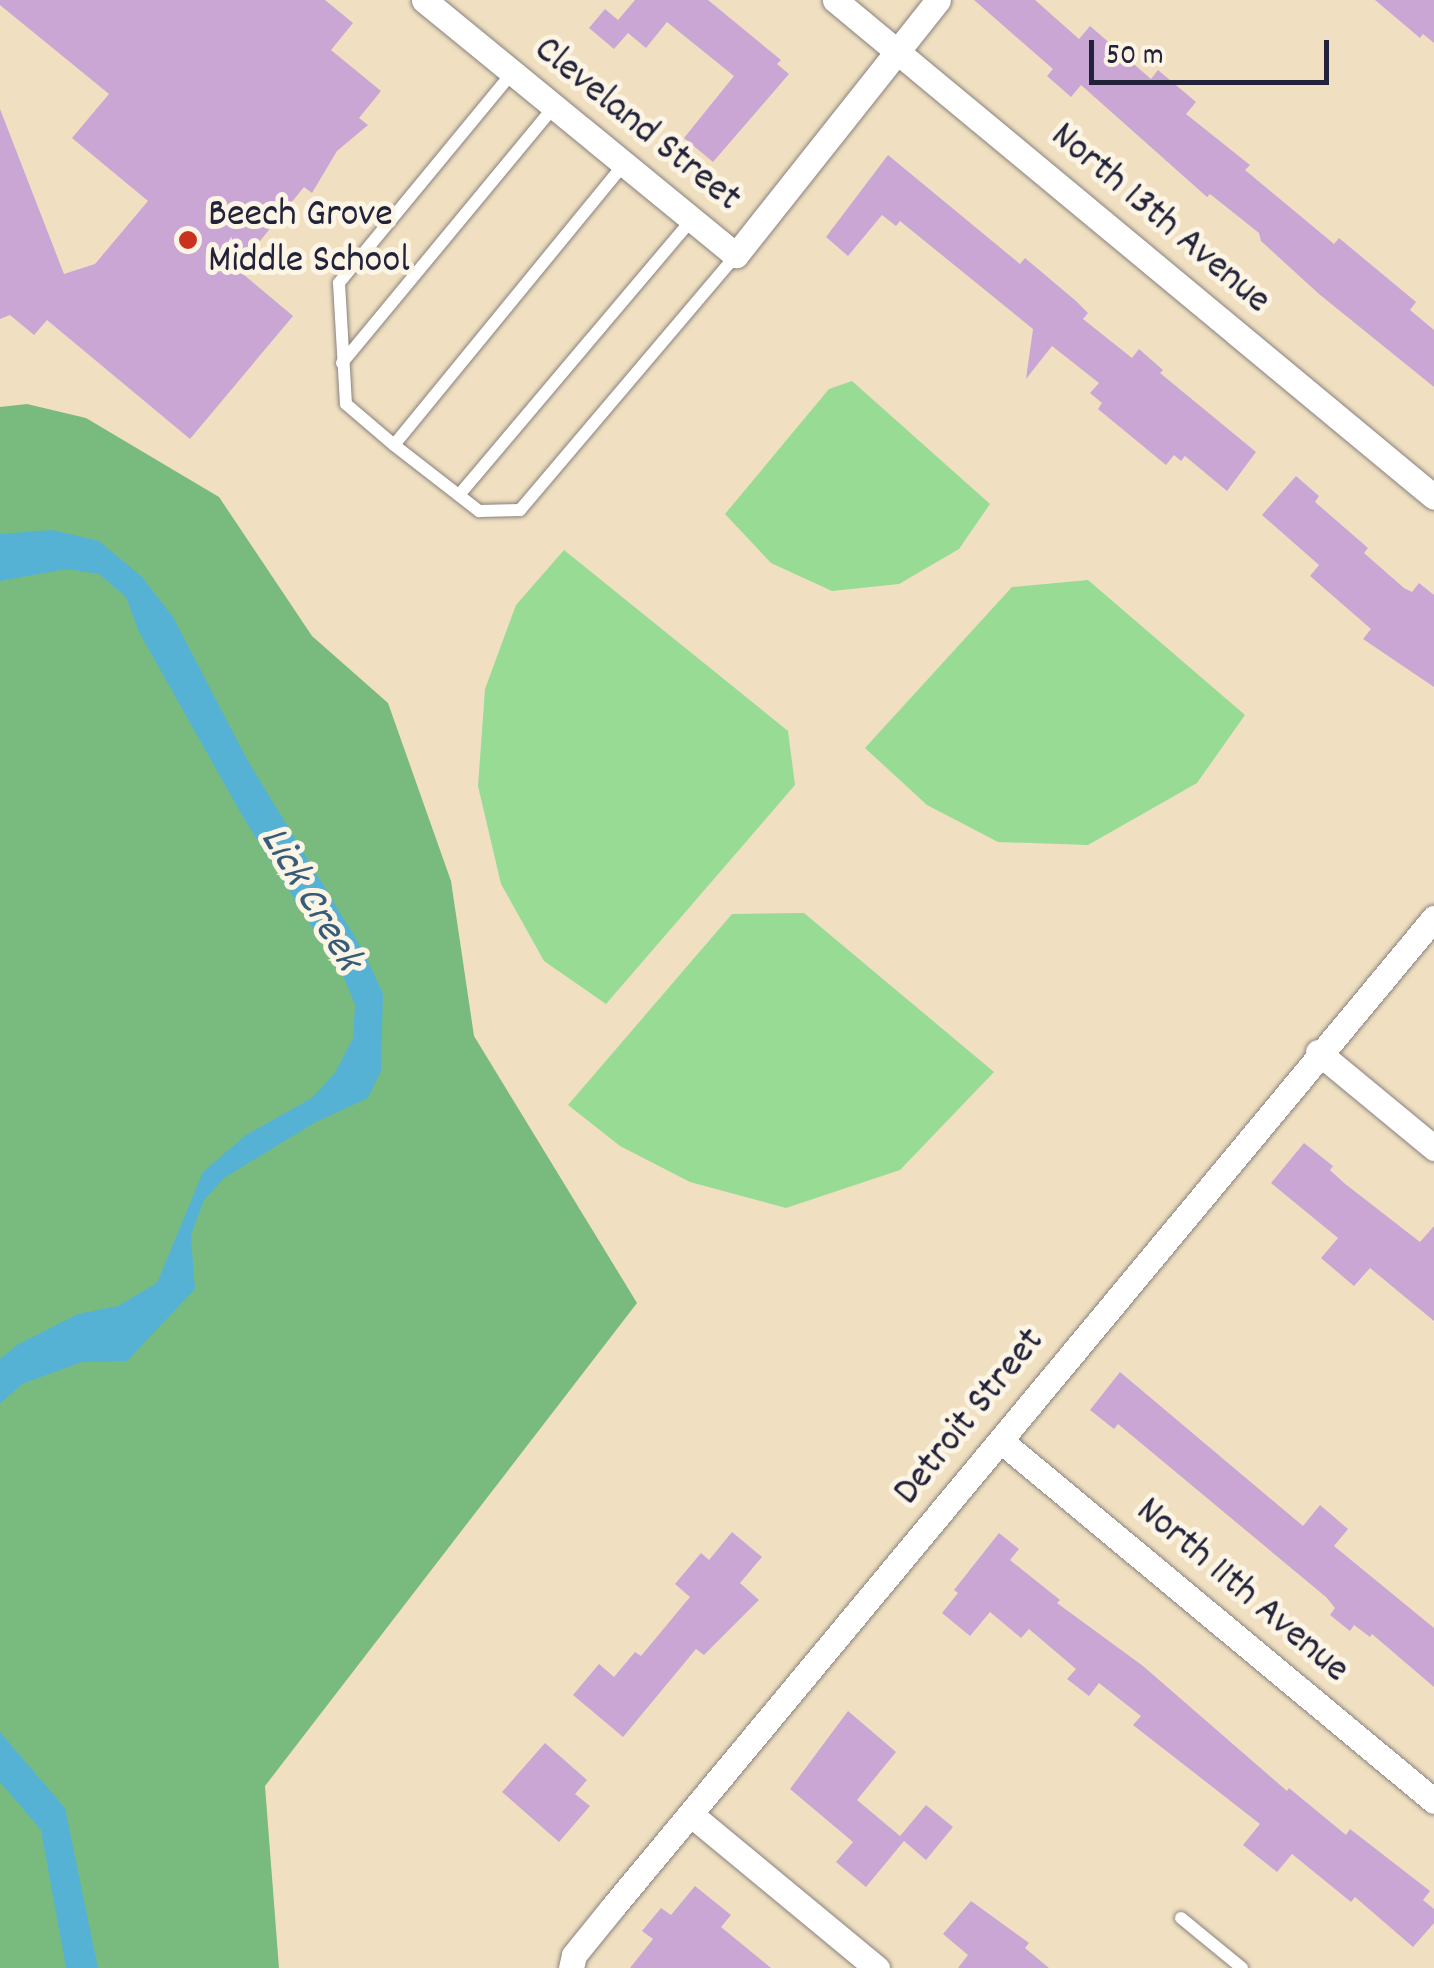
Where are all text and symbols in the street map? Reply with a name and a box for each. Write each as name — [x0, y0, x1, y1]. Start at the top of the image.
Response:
scale bar — [1094, 20, 1334, 82]
street label: Cleveland Street — [523, 28, 749, 224]
text: 50 m — [1106, 36, 1164, 79]
street label: North 13th Avenue — [1039, 114, 1279, 326]
place label: Beech Grove Middle School — [208, 193, 410, 287]
marker: Beech Grove Middle School — [177, 229, 199, 251]
water label: Lick Creek — [246, 819, 372, 981]
street label: Detroit Street — [885, 1320, 1057, 1516]
street label: North 11th Avenue — [1125, 1489, 1357, 1695]

